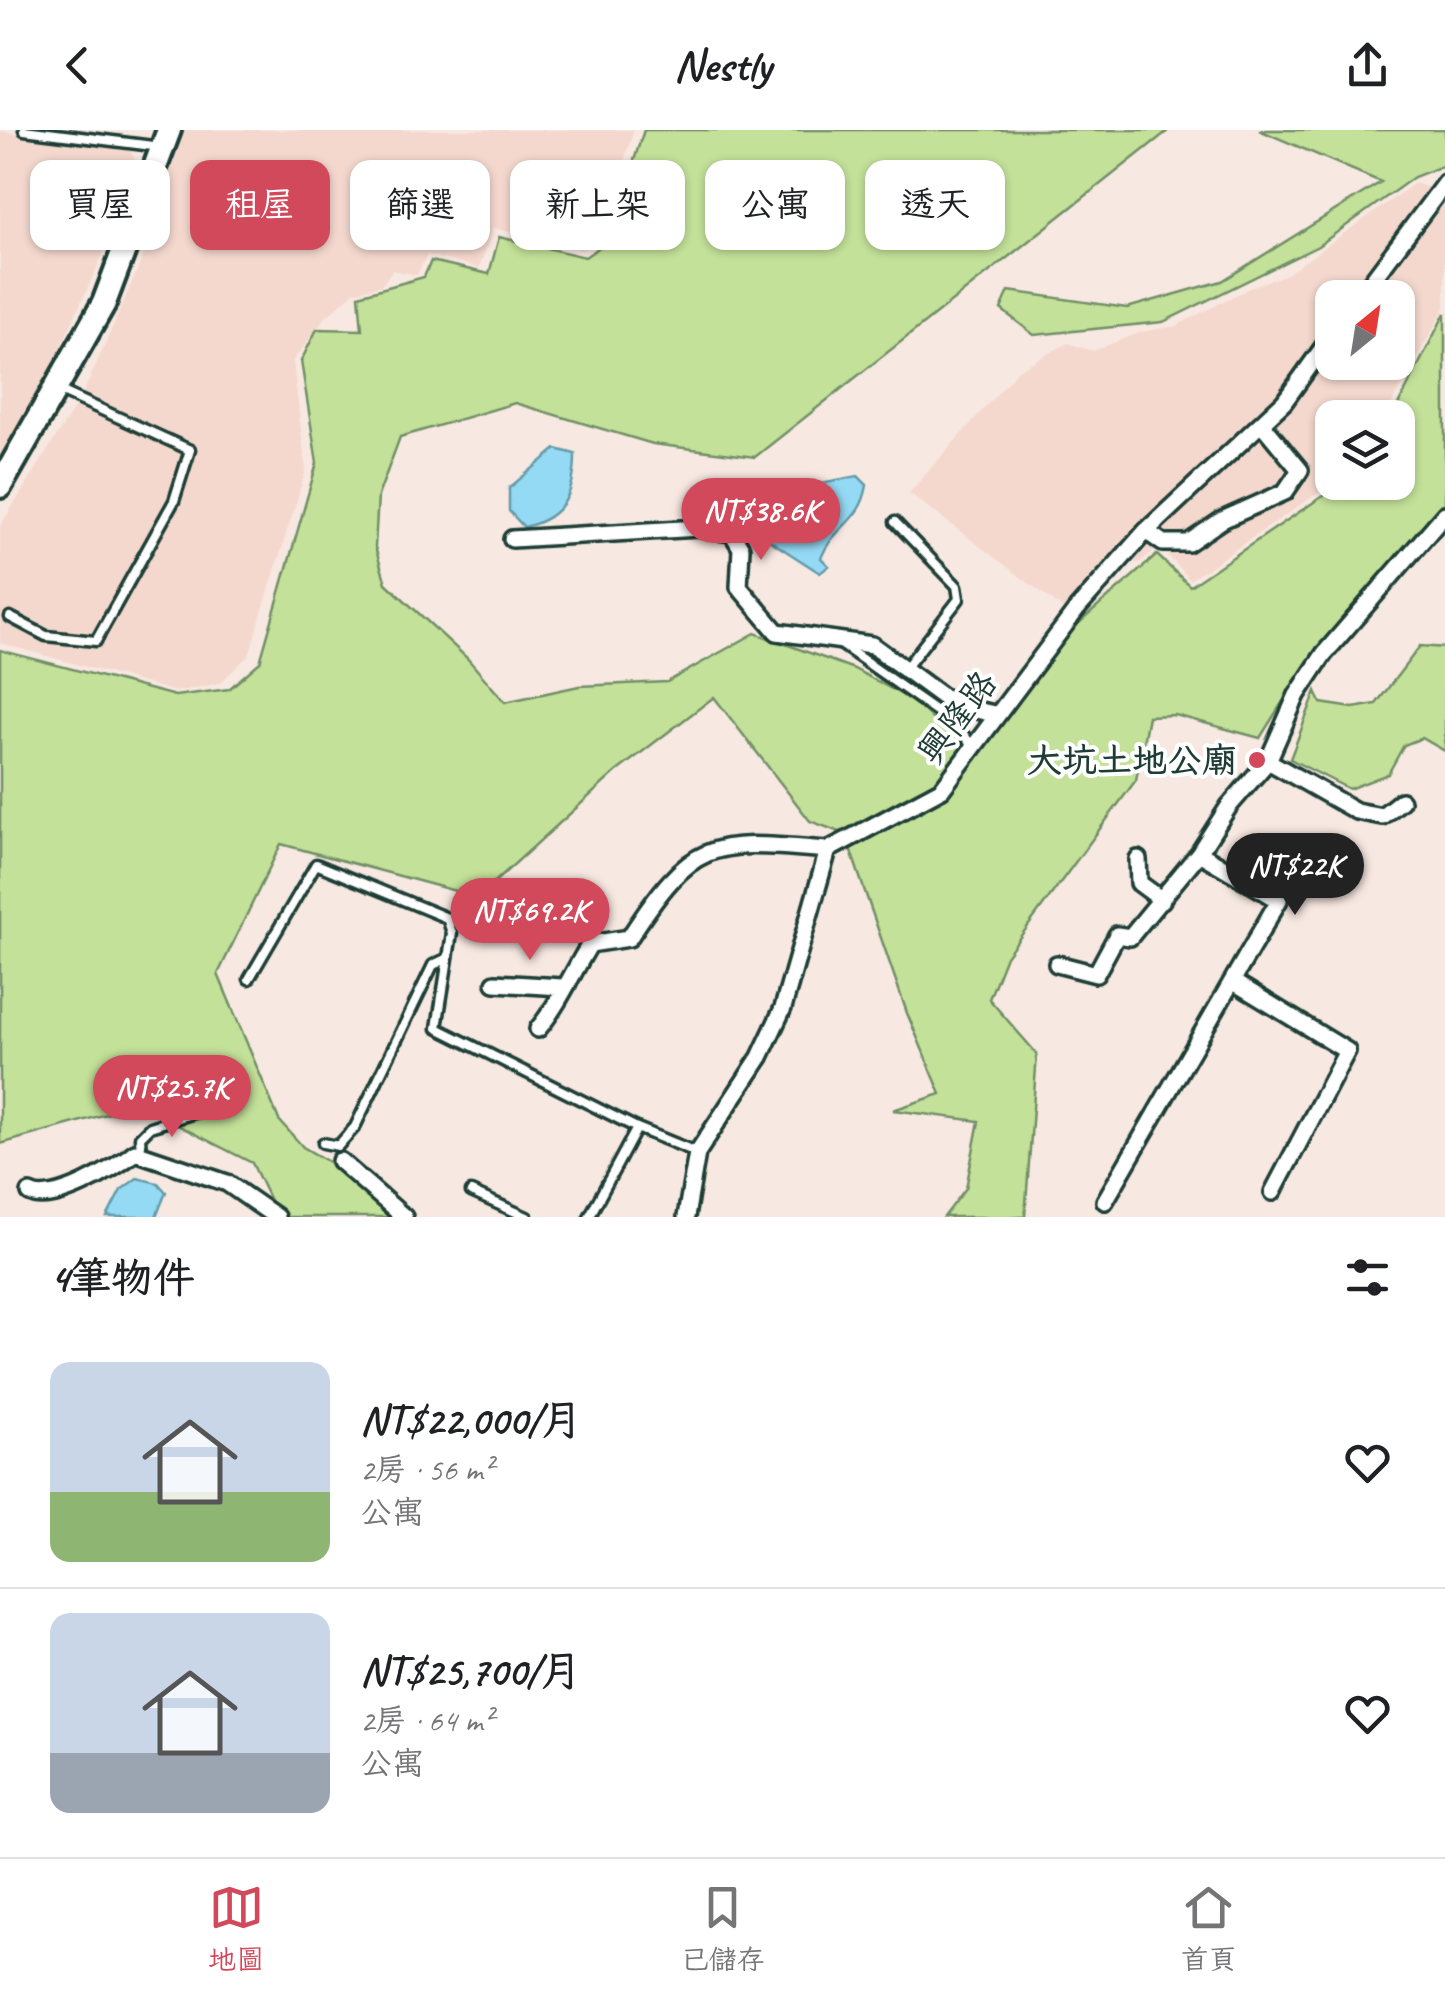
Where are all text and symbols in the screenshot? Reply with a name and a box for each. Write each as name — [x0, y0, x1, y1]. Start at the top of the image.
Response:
text: Nestly — [674, 37, 771, 94]
icon: back — [50, 38, 105, 93]
icon: share — [1340, 38, 1395, 93]
chip: 買屋 — [30, 160, 170, 250]
chip: 租屋 — [190, 160, 330, 250]
chip: 篩選 — [350, 160, 490, 250]
chip: 新上架 — [510, 160, 685, 250]
chip: 公寓 — [705, 160, 845, 250]
chip: 透天 — [865, 160, 1005, 250]
north arrow — [1315, 280, 1415, 380]
map controls — [1315, 280, 1415, 500]
button: layers — [1315, 400, 1415, 500]
pin: NT$38.6K — [658, 478, 864, 563]
text: NT$38.6K — [703, 490, 819, 531]
street label: 興隆路 — [908, 662, 1007, 773]
place label: 大坑土地公廟 — [1027, 738, 1237, 783]
marker: 大坑土地公廟 — [1246, 749, 1268, 771]
pin: NT$22K — [1214, 833, 1376, 918]
text: NT$22K — [1248, 845, 1342, 886]
pin: NT$69.2K — [427, 878, 633, 963]
text: NT$69.2K — [473, 890, 587, 931]
pin: NT$25.7K — [69, 1055, 275, 1140]
text: NT$25.7K — [115, 1067, 229, 1108]
icon: filters — [1340, 1250, 1395, 1305]
text: 4筆物件 — [50, 1252, 195, 1305]
text: NT$22,000/月 — [360, 1394, 583, 1447]
icon: home — [130, 1402, 250, 1522]
icon: heart — [1340, 1435, 1395, 1490]
text: 2房 · 56 m² — [360, 1449, 493, 1490]
text: 公寓 — [360, 1492, 424, 1533]
text: NT$25,700/月 — [360, 1645, 582, 1698]
icon: home — [130, 1653, 250, 1773]
icon: heart — [1340, 1686, 1395, 1741]
text: 2房 · 64 m² — [360, 1700, 493, 1741]
text: 公寓 — [360, 1743, 424, 1784]
tab: 地圖 — [208, 1880, 264, 1977]
tab: 已儲存 — [680, 1880, 765, 1977]
tab: 首頁 — [1181, 1880, 1237, 1977]

